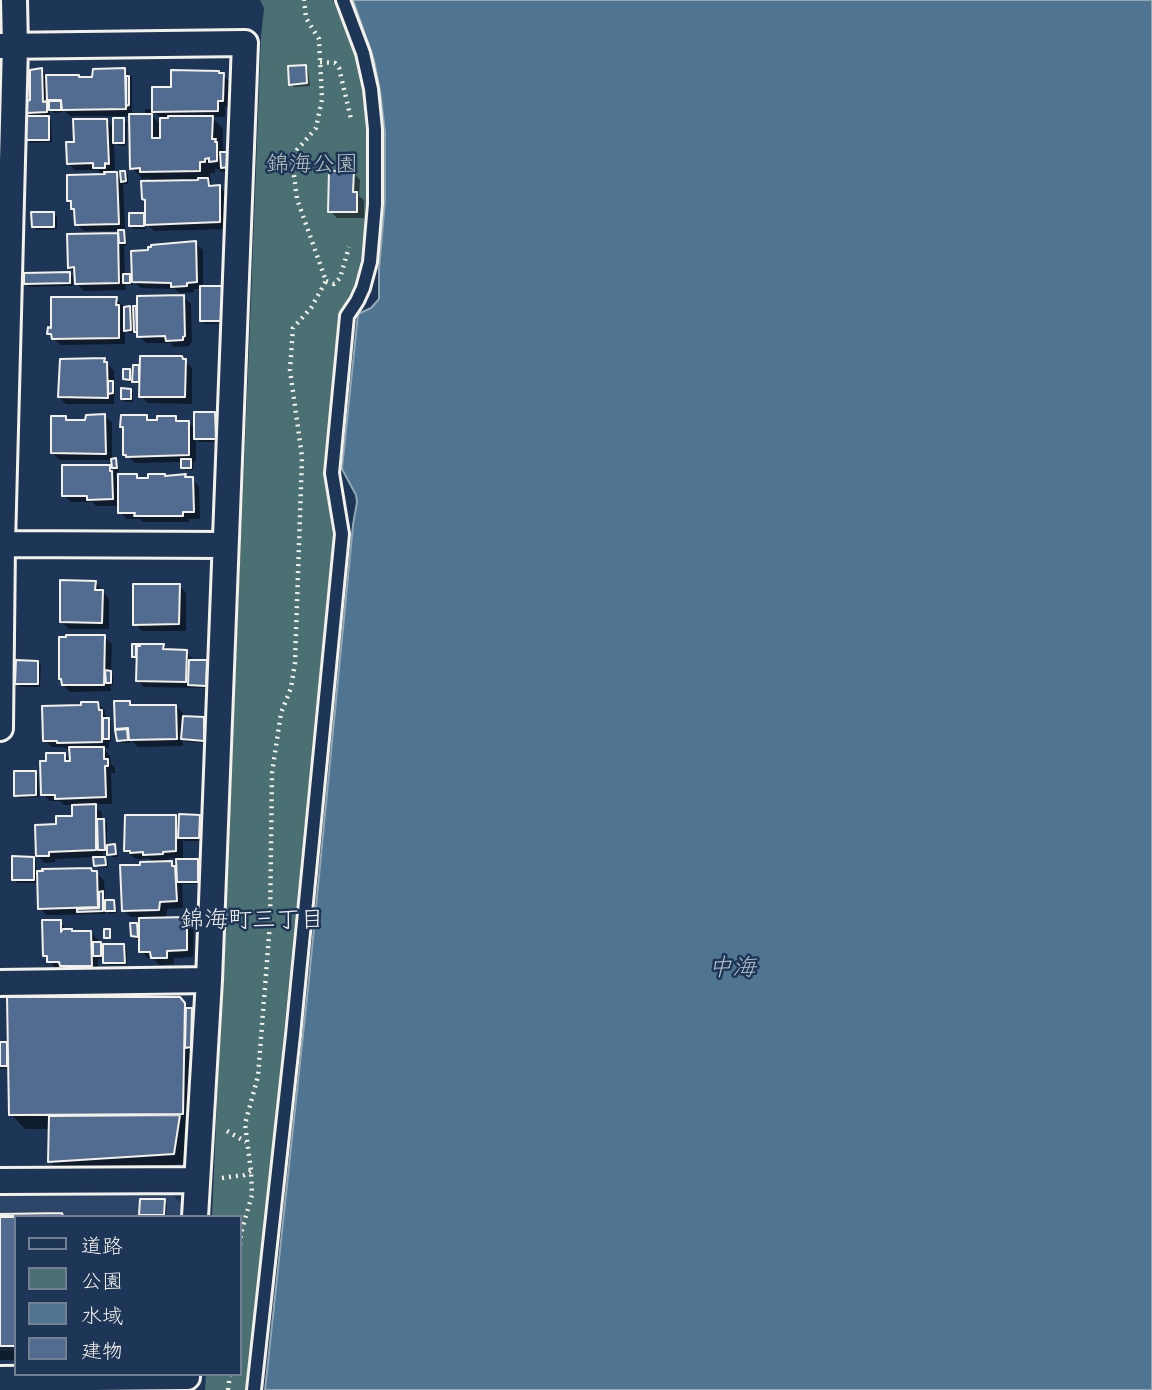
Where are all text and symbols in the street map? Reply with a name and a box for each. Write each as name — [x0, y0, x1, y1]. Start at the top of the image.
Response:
park label: 錦海公園 — [266, 150, 358, 178]
district label: 錦海町三丁目 — [180, 906, 324, 934]
water label: 中海 — [708, 954, 756, 982]
legend — [14, 1215, 242, 1376]
text: 道路 — [81, 1234, 123, 1258]
text: 公園 — [81, 1269, 123, 1293]
text: 水域 — [81, 1304, 123, 1328]
text: 建物 — [81, 1339, 123, 1363]

